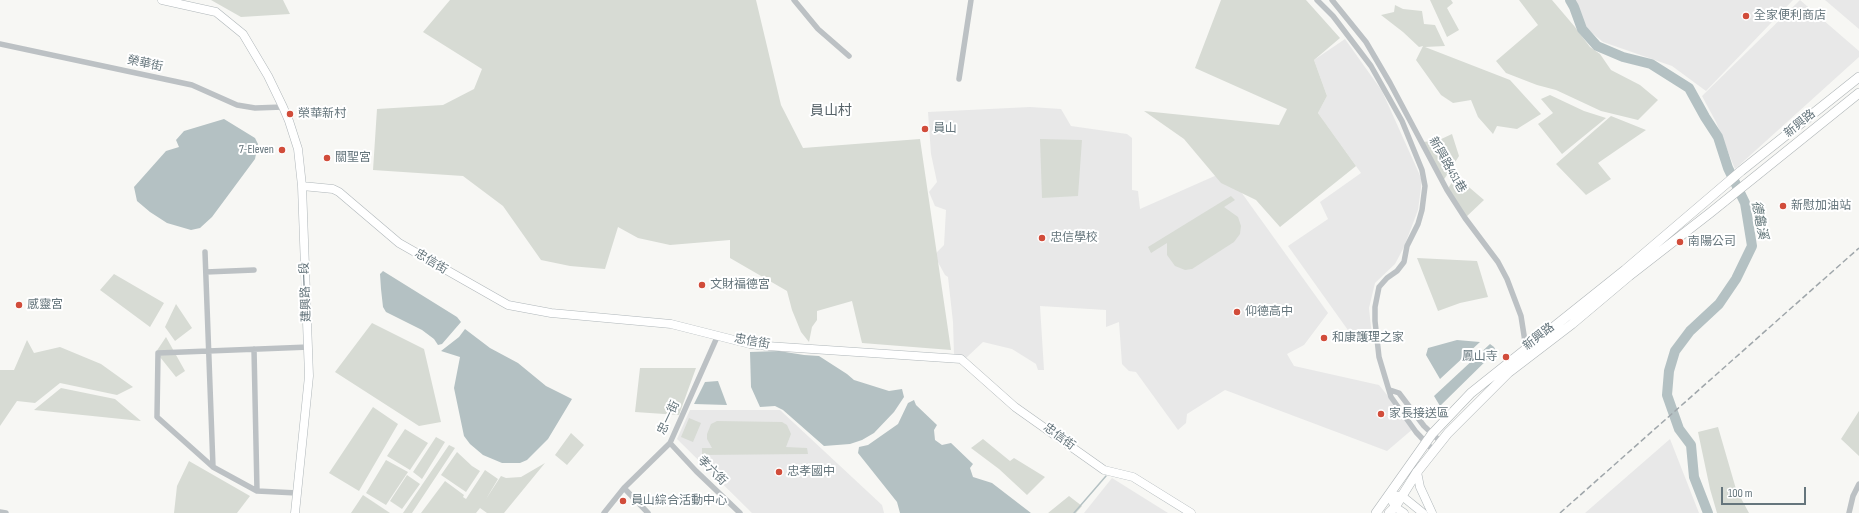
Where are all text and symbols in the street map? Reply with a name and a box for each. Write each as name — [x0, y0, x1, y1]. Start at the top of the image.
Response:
place label: 全家便利商店 — [1754, 9, 1826, 23]
marker: 全家便利商店 — [1741, 11, 1751, 21]
street label: 榮華街 — [126, 53, 164, 75]
district label: 員山村 — [810, 103, 852, 119]
place label: 榮華新村 — [298, 107, 346, 121]
street label: 新興路 — [1781, 107, 1819, 141]
marker: 榮華新村 — [285, 109, 295, 119]
place label: 員山 — [933, 122, 957, 136]
marker: 員山 — [920, 124, 930, 134]
street label: 新興路451巷 — [1425, 135, 1469, 195]
place label: 7-Eleven — [239, 143, 274, 157]
marker: 7-Eleven — [277, 145, 287, 155]
place label: 關聖宮 — [335, 151, 371, 165]
marker: 關聖宮 — [322, 153, 332, 163]
water label: 德龜溪 — [1748, 199, 1770, 241]
place label: 新慰加油站 — [1791, 199, 1851, 213]
marker: 新慰加油站 — [1778, 201, 1788, 211]
place label: 忠信學校 — [1050, 231, 1098, 245]
marker: 忠信學校 — [1037, 233, 1047, 243]
place label: 南陽公司 — [1688, 235, 1736, 249]
marker: 南陽公司 — [1675, 237, 1685, 247]
street label: 忠信街 — [412, 247, 450, 277]
street label: 建興路一段 — [298, 262, 314, 322]
place label: 文財福德宮 — [710, 278, 770, 292]
marker: 文財福德宮 — [697, 280, 707, 290]
place label: 感靈宮 — [27, 298, 63, 312]
marker: 感靈宮 — [14, 300, 24, 310]
place label: 仰德高中 — [1245, 305, 1293, 319]
marker: 仰德高中 — [1232, 307, 1242, 317]
street label: 新興路 — [1520, 320, 1558, 354]
place label: 和康護理之家 — [1332, 331, 1404, 345]
street label: 忠信街 — [733, 332, 771, 352]
marker: 和康護理之家 — [1319, 333, 1329, 343]
place label: 鳳山寺 — [1462, 350, 1498, 364]
marker: 鳳山寺 — [1501, 352, 1511, 362]
street label: 忠一街 — [655, 399, 683, 437]
place label: 家長接送區 — [1389, 407, 1449, 421]
marker: 家長接送區 — [1376, 409, 1386, 419]
street label: 忠信街 — [1040, 421, 1078, 453]
street label: 孝六街 — [694, 453, 730, 489]
place label: 忠孝國中 — [787, 465, 835, 479]
marker: 忠孝國中 — [774, 467, 784, 477]
scale bar — [1723, 479, 1808, 505]
text: 100 m — [1728, 486, 1753, 501]
place label: 員山綜合活動中心 — [631, 494, 727, 508]
marker: 員山綜合活動中心 — [618, 496, 628, 506]

